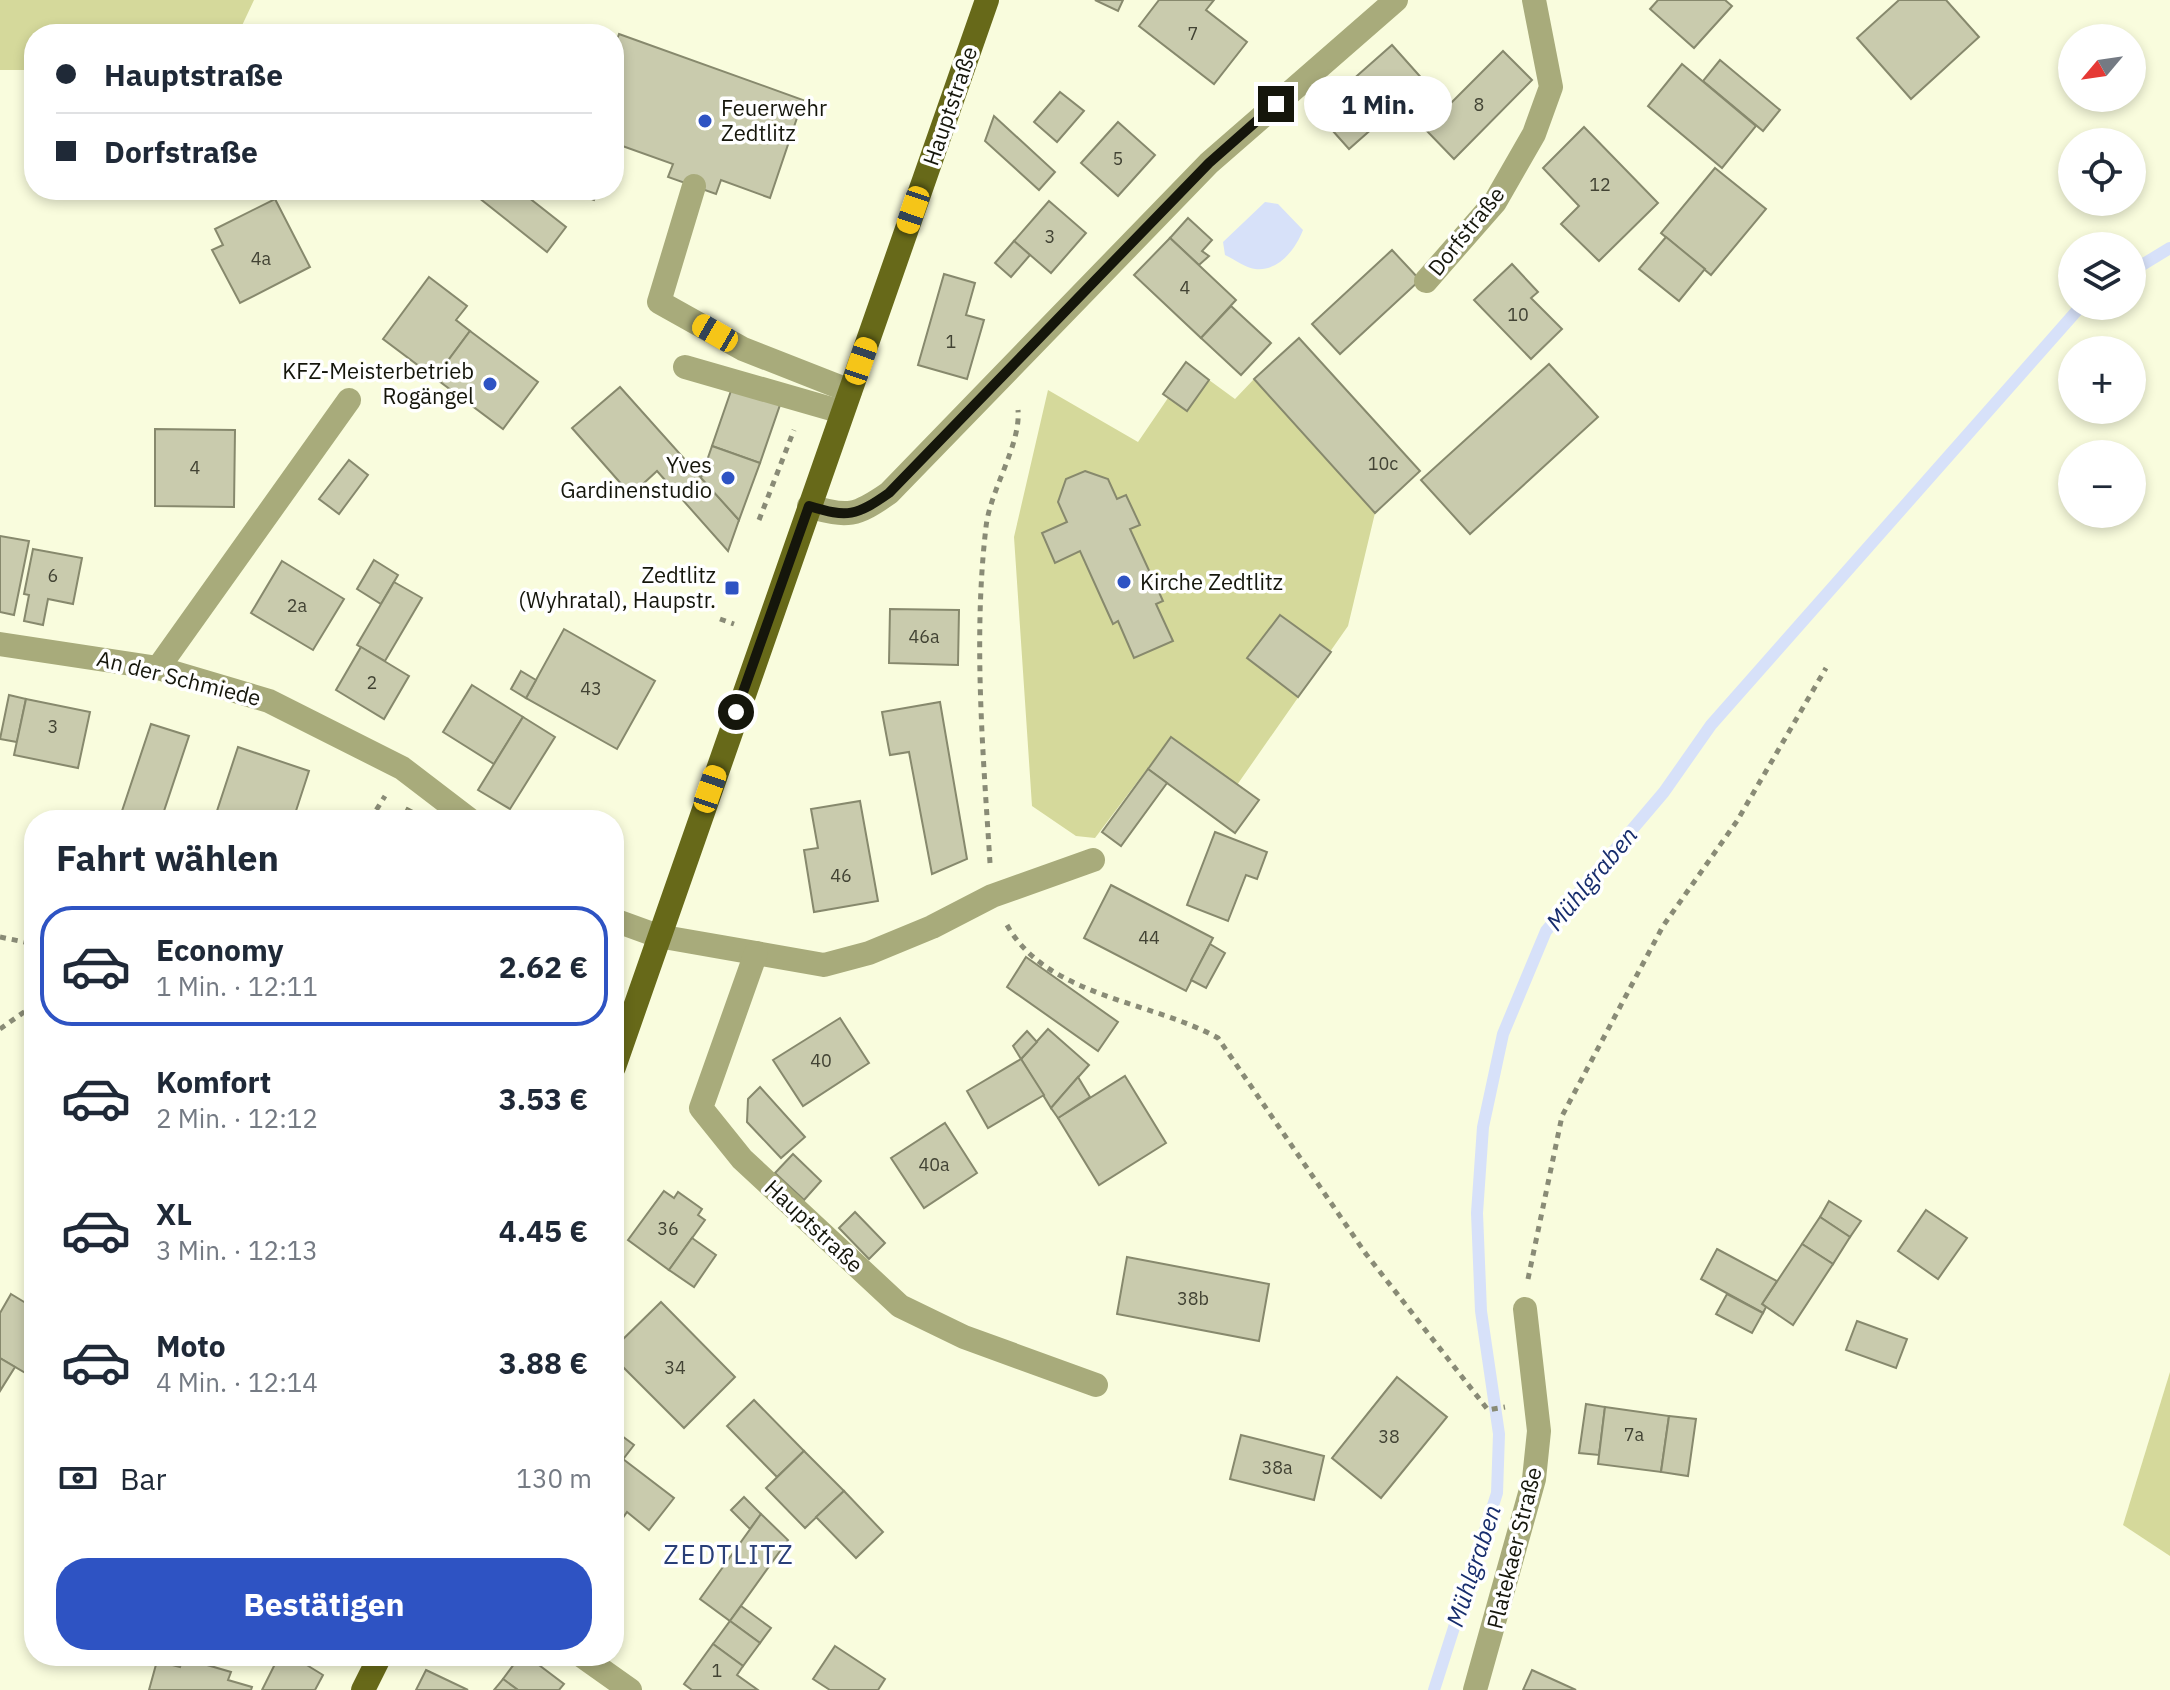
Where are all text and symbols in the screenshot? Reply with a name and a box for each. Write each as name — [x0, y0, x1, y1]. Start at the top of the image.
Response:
house number: 7 — [1188, 22, 1198, 45]
north arrow — [2058, 24, 2146, 112]
map controls — [2058, 24, 2146, 528]
street label: Hauptstraße — [916, 42, 983, 169]
text: Hauptstraße — [104, 55, 283, 94]
callout: 1 Min. — [1304, 76, 1452, 132]
route end — [1258, 86, 1294, 122]
text: 1 Min. — [1341, 87, 1415, 121]
place label: Feuerwehr Zedtlitz — [721, 93, 827, 147]
house number: 8 — [1474, 93, 1484, 116]
marker: Feuerwehr Zedtlitz — [696, 112, 714, 130]
button: locate — [2058, 128, 2146, 216]
text: Dorfstraße — [104, 132, 258, 171]
house number: 5 — [1113, 147, 1123, 170]
house number: 12 — [1589, 173, 1611, 196]
street label: Dorfstraße — [1421, 180, 1510, 281]
car — [894, 183, 932, 237]
house number: 3 — [1045, 225, 1055, 248]
button: layers — [2058, 232, 2146, 320]
house number: 4a — [251, 247, 272, 270]
house number: 4 — [1180, 276, 1191, 299]
house number: 10 — [1507, 303, 1529, 326]
car — [688, 311, 742, 355]
house number: 1 — [946, 330, 956, 353]
car — [842, 334, 880, 388]
button: + — [2058, 336, 2146, 424]
place label: KFZ-Meisterbetrieb Rogängel — [282, 356, 474, 410]
marker: KFZ-Meisterbetrieb Rogängel — [481, 375, 499, 393]
button: − — [2058, 440, 2146, 528]
place label: Yves Gardinenstudio — [560, 450, 712, 504]
house number: 10c — [1368, 452, 1398, 475]
house number: 4 — [190, 456, 201, 479]
marker: Yves Gardinenstudio — [719, 469, 737, 487]
place label: Zedtlitz (Wyhratal), Haupstr. — [518, 560, 716, 614]
house number: 6 — [48, 564, 58, 587]
place label: Kirche Zedtlitz — [1140, 567, 1283, 596]
marker: Kirche Zedtlitz — [1115, 573, 1133, 591]
marker: Zedtlitz (Wyhratal), Haupstr. — [723, 579, 741, 597]
house number: 2a — [287, 594, 308, 617]
house number: 46a — [908, 625, 940, 648]
street label: An der Schmiede — [94, 643, 264, 712]
house number: 2 — [367, 671, 377, 694]
house number: 43 — [580, 677, 602, 700]
route start — [718, 694, 754, 730]
house number: 3 — [48, 715, 58, 738]
car — [691, 762, 729, 816]
water label: Mühlgraben — [1538, 820, 1644, 937]
text: Fahrt wählen — [56, 834, 279, 881]
house number: 46 — [830, 864, 852, 887]
house number: 44 — [1138, 926, 1160, 949]
icon: car — [60, 930, 132, 1002]
text: Economy — [156, 930, 284, 969]
text: 2.62 € — [499, 947, 588, 986]
text: 1 Min. · 12:11 — [156, 969, 318, 1003]
house number: 40 — [810, 1049, 832, 1072]
icon: car — [60, 1062, 132, 1134]
text: Komfort — [156, 1062, 271, 1101]
text: 3.53 € — [499, 1079, 588, 1118]
text: 2 Min. · 12:12 — [156, 1101, 318, 1135]
house number: 40a — [918, 1153, 950, 1176]
street label: Hauptstraße — [759, 1173, 870, 1279]
icon: car — [60, 1194, 132, 1266]
text: XL — [156, 1194, 192, 1233]
text: 4.45 € — [499, 1211, 588, 1250]
house number: 36 — [657, 1217, 679, 1240]
text: 3 Min. · 12:13 — [156, 1233, 318, 1267]
house number: 38b — [1177, 1287, 1209, 1310]
icon: car — [60, 1326, 132, 1398]
text: Moto — [156, 1326, 226, 1365]
text: 3.88 € — [499, 1343, 588, 1382]
house number: 34 — [664, 1356, 686, 1379]
text: 4 Min. · 12:14 — [156, 1365, 318, 1399]
house number: 7a — [1624, 1423, 1645, 1446]
house number: 38 — [1378, 1425, 1400, 1448]
icon: cash — [56, 1456, 100, 1500]
house number: 38a — [1261, 1456, 1293, 1479]
text: Bar — [120, 1459, 167, 1498]
text: 130 m — [516, 1461, 592, 1495]
street label: Platekaer Straße — [1479, 1464, 1548, 1632]
water label: Mühlgraben — [1438, 1501, 1508, 1631]
district label: ZEDTLITZ — [663, 1537, 795, 1571]
button: Bestätigen — [56, 1558, 592, 1650]
house number: 1 — [712, 1659, 722, 1682]

